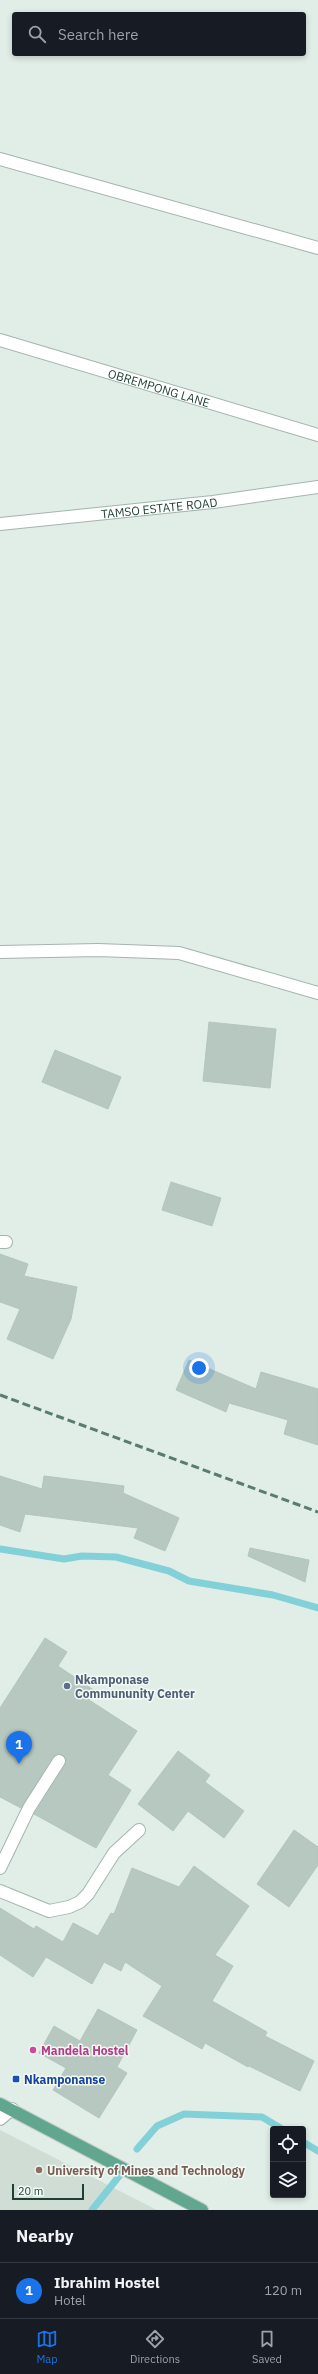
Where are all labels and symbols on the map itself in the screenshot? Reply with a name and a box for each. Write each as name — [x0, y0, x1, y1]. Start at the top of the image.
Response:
street label: OBREMPONG LANE — [106, 365, 212, 410]
street label: TAMSO ESTATE ROAD — [100, 494, 218, 521]
your location — [189, 1358, 209, 1378]
place label: Nkamponase Commununity Center — [75, 1672, 195, 1701]
marker: Nkamponase Commununity Center — [62, 1681, 72, 1691]
pin: 1 — [6, 1731, 32, 1764]
place label: Mandela Hostel — [41, 2043, 129, 2058]
marker: Mandela Hostel — [28, 2045, 38, 2055]
place label: Nkamponanse — [24, 2072, 105, 2087]
marker: Nkamponanse — [11, 2074, 21, 2084]
place label: University of Mines and Technology — [47, 2163, 246, 2178]
marker: University of Mines and Technology — [34, 2165, 44, 2175]
scale bar — [12, 2182, 84, 2201]

